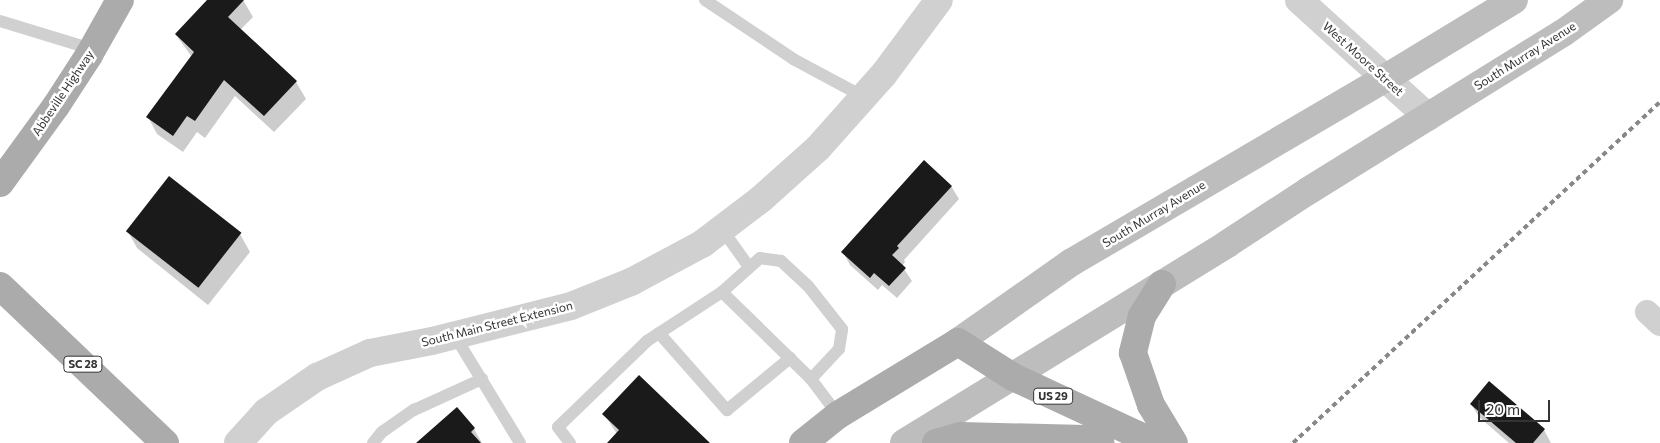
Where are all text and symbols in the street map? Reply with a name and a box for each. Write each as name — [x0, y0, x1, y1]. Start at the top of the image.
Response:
street label: West Moore Street — [1320, 19, 1406, 99]
street label: South Murray Avenue — [1471, 19, 1579, 93]
street label: Abbeville Highway — [29, 48, 97, 138]
street label: South Murray Avenue — [1100, 178, 1208, 250]
street label: South Main Street Extension — [420, 298, 574, 350]
road number: SC 28 — [63, 356, 103, 372]
road number: US 29 — [1033, 388, 1073, 404]
scale bar — [1480, 390, 1552, 422]
text: 20 m — [1486, 400, 1520, 418]

